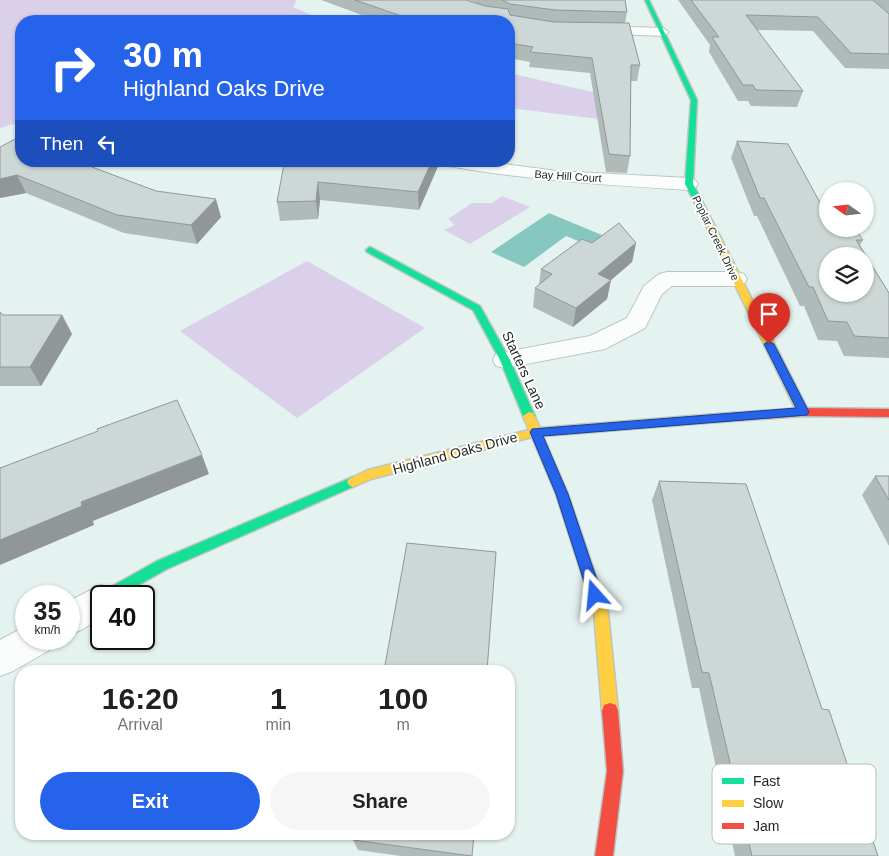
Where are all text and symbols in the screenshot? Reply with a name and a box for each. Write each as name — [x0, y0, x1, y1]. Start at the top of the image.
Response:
icon: right — [40, 35, 105, 100]
text: 30 m — [123, 35, 203, 74]
text: Highland Oaks Drive — [123, 76, 325, 101]
icon: left — [93, 130, 121, 158]
text: Then — [40, 133, 83, 154]
street label: Bay Hill Court — [534, 168, 602, 184]
north arrow — [819, 182, 874, 238]
map controls — [819, 182, 874, 302]
street label: Poplar Creek Drive — [690, 194, 742, 282]
button: layers — [819, 247, 874, 302]
pin — [748, 293, 790, 344]
icon: arrive — [755, 300, 783, 328]
street label: Starters Lane — [499, 329, 549, 412]
street label: Highland Oaks Drive — [391, 429, 519, 477]
position arrow — [568, 568, 620, 620]
speed limit sign: 40 — [90, 585, 155, 650]
text: 35 — [34, 597, 61, 625]
text: km/h — [34, 623, 61, 637]
text: 16:20 — [102, 682, 179, 715]
text: 1 — [270, 682, 287, 715]
text: 100 — [378, 682, 428, 715]
text: Arrival — [118, 716, 163, 733]
text: min — [265, 716, 291, 733]
text: m — [396, 716, 410, 733]
legend — [712, 764, 876, 844]
button: Exit — [40, 772, 260, 830]
button: Share — [270, 772, 490, 830]
text: Fast — [753, 773, 780, 789]
text: Slow — [753, 795, 784, 811]
text: Jam — [753, 818, 779, 834]

